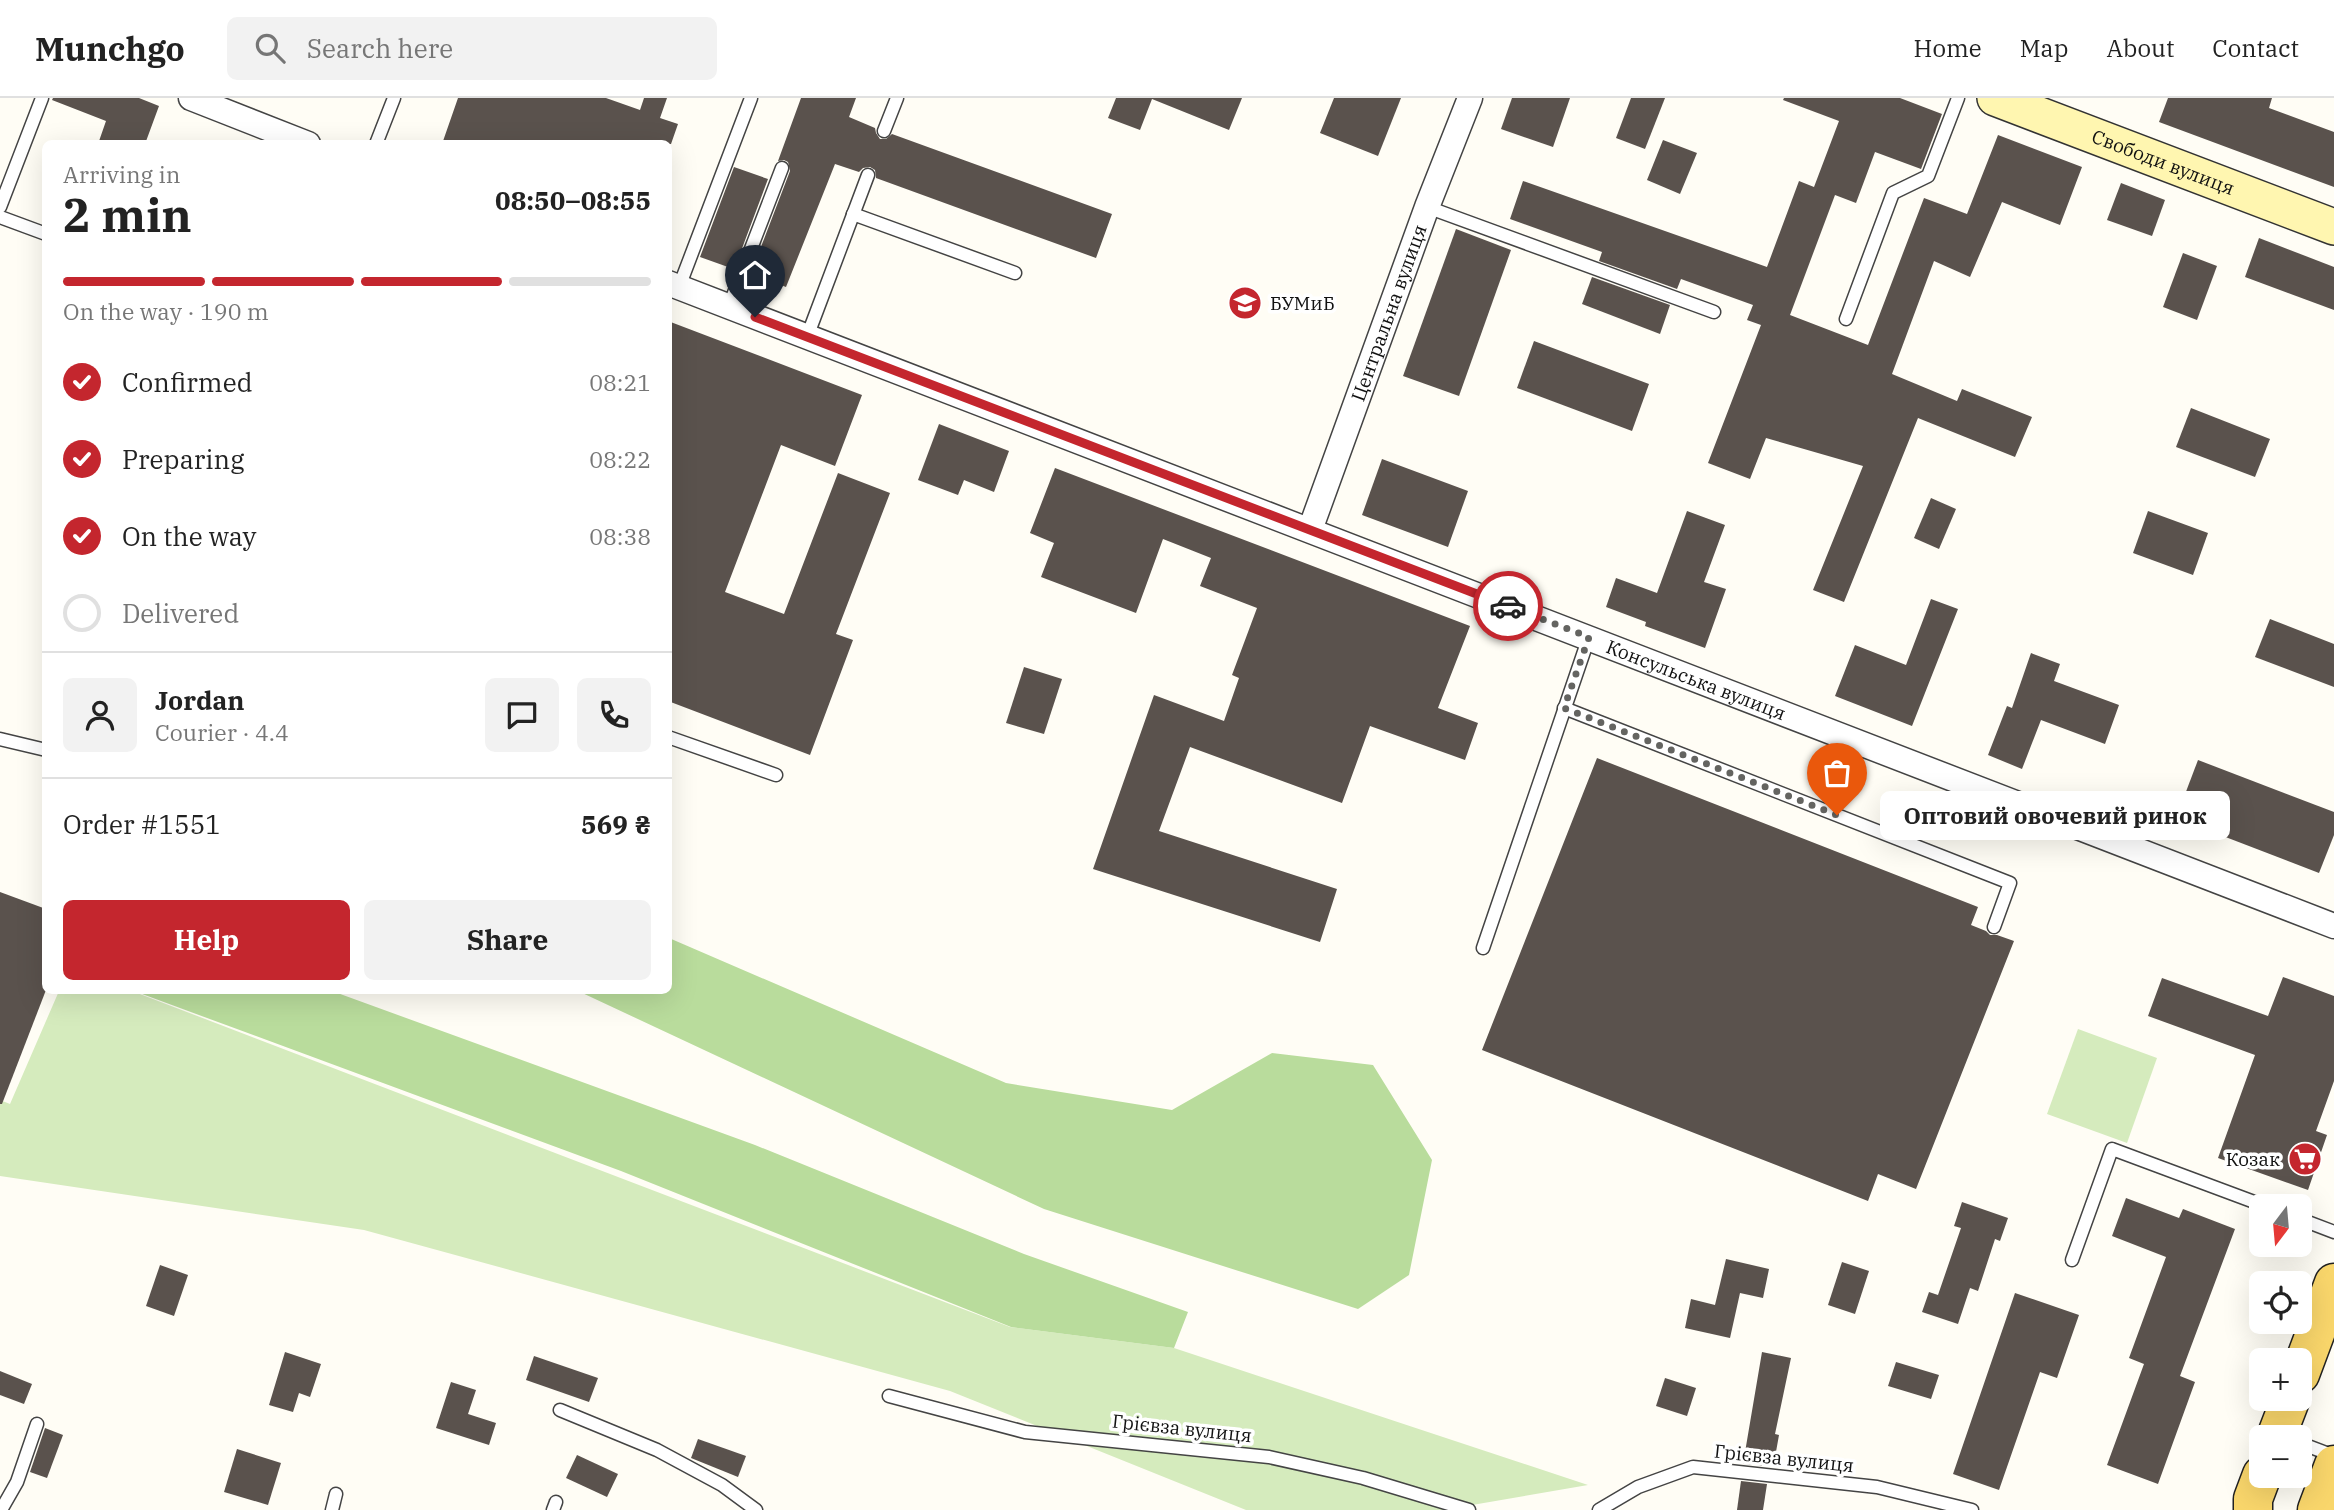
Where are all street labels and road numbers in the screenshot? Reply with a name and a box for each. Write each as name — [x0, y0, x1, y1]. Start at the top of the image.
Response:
street label: Свободи вулиця — [2088, 124, 2238, 200]
street label: Центральна вулиця — [1346, 221, 1432, 404]
street label: Консульська вулиця — [1603, 634, 1789, 725]
street label: Грієвза вулиця — [1111, 1409, 1253, 1447]
street label: Грієвза вулиця — [1713, 1439, 1855, 1477]

